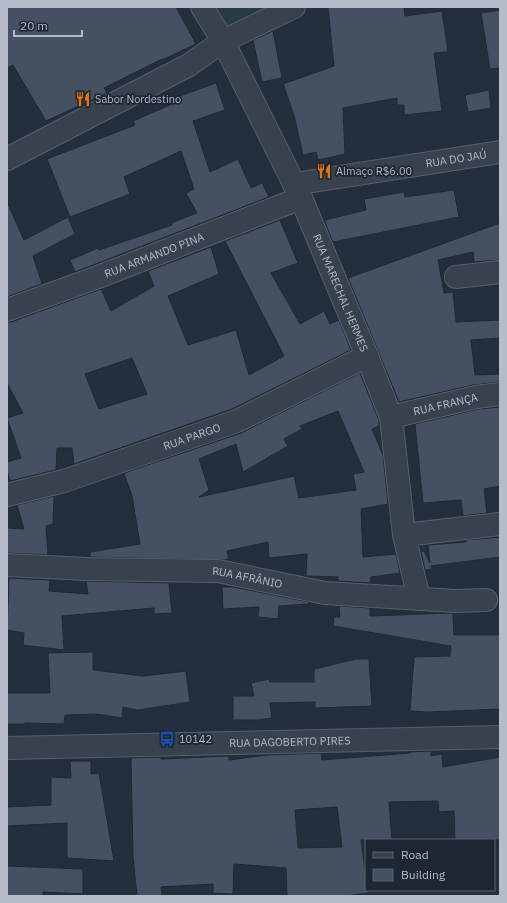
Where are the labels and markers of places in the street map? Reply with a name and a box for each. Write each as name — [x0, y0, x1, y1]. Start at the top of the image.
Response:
restaurant icon: Sabor Nordestino — [74, 90, 92, 108]
place label: Sabor Nordestino — [95, 92, 181, 106]
restaurant icon: Almaço R$6.00 — [315, 162, 333, 180]
place label: Almaço R$6.00 — [336, 164, 412, 178]
bus stop icon: 10142 — [158, 730, 176, 748]
place label: 10142 — [179, 732, 212, 746]

